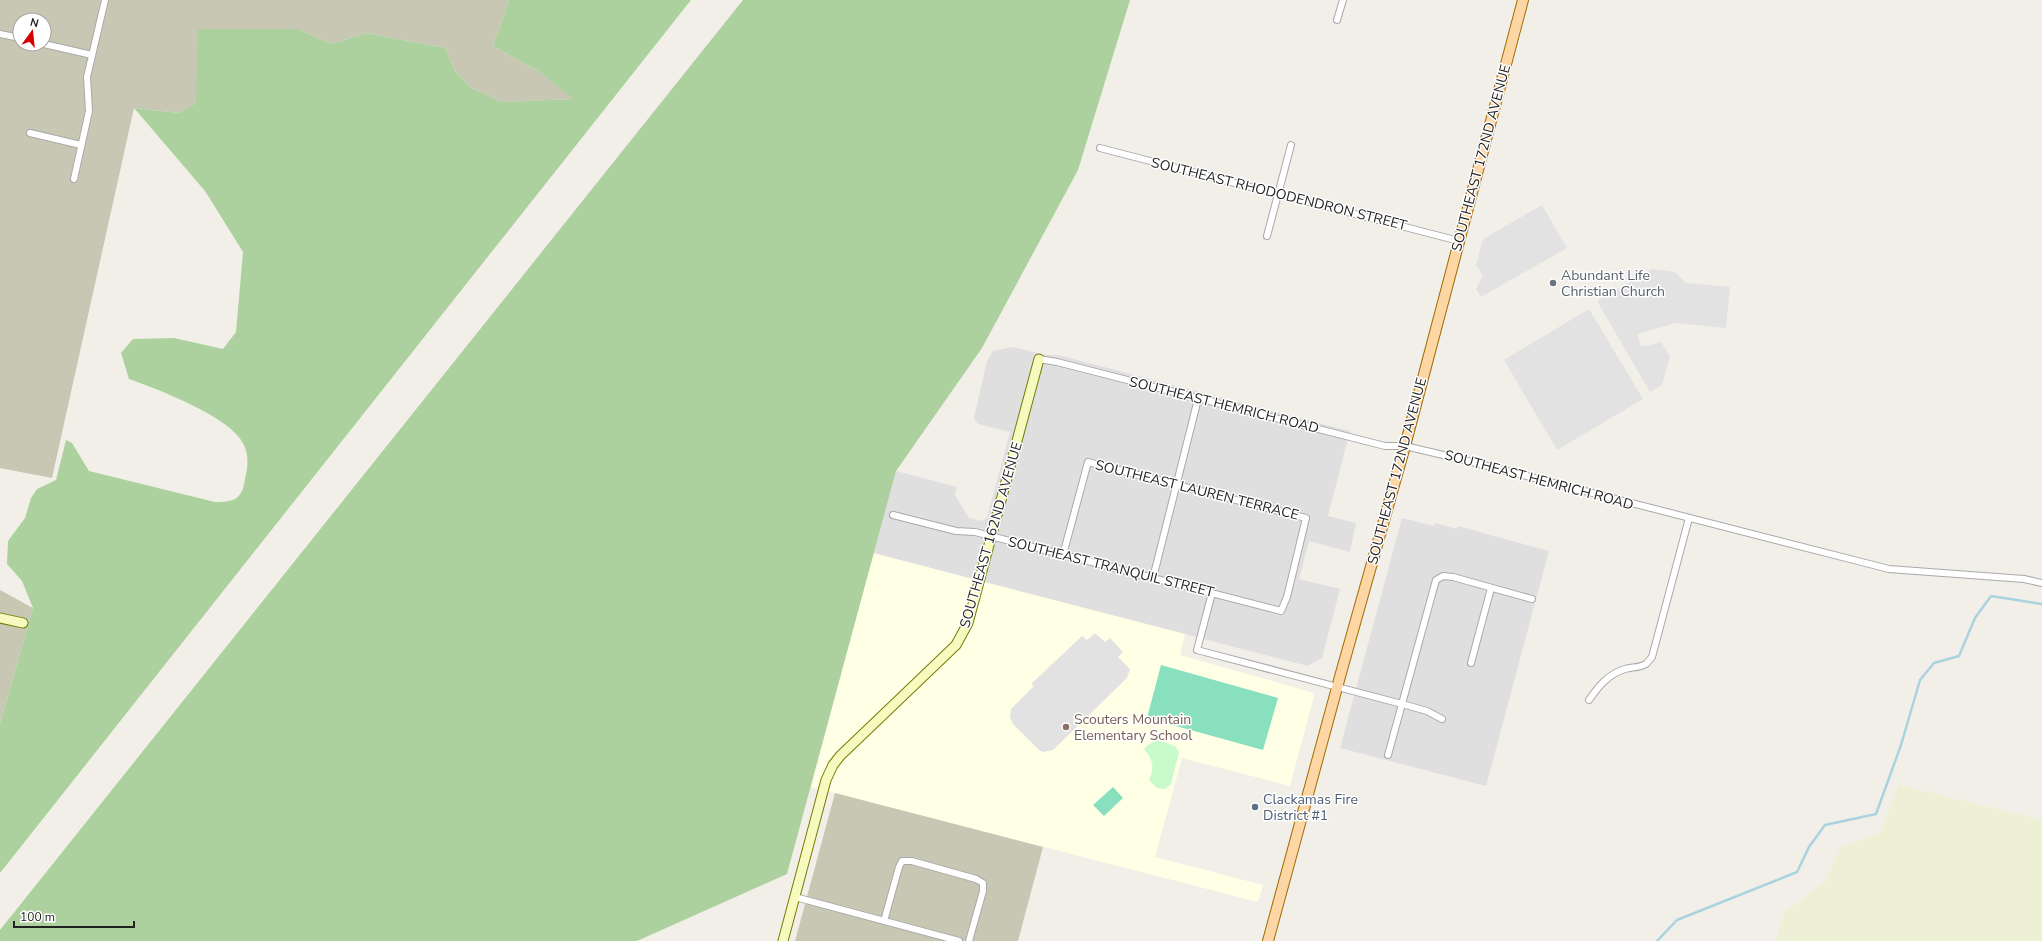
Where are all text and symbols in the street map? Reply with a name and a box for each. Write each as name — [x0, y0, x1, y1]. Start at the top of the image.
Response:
north arrow — [12, 12, 52, 52]
text: N — [29, 15, 40, 31]
street label: SOUTHEAST 172ND AVENUE — [1447, 63, 1515, 253]
street label: SOUTHEAST RHODODENDRON STREET — [1149, 153, 1409, 235]
place label: Abundant Life Christian Church — [1561, 266, 1665, 301]
marker: Abundant Life Christian Church — [1548, 278, 1558, 288]
street label: SOUTHEAST HEMRICH ROAD — [1127, 372, 1321, 438]
street label: SOUTHEAST 172ND AVENUE — [1363, 376, 1431, 566]
street label: SOUTHEAST 162ND AVENUE — [955, 440, 1027, 630]
street label: SOUTHEAST HEMRICH ROAD — [1442, 446, 1636, 514]
street label: SOUTHEAST LAUREN TERRACE — [1093, 455, 1301, 525]
street label: SOUTHEAST TRANQUIL STREET — [1006, 532, 1217, 602]
place label: Scouters Mountain Elementary School — [1074, 710, 1193, 745]
marker: Scouters Mountain Elementary School — [1061, 722, 1071, 732]
place label: Clackamas Fire District #1 — [1263, 790, 1358, 825]
marker: Clackamas Fire District #1 — [1250, 802, 1260, 812]
scale bar — [14, 903, 134, 929]
text: 100 m — [20, 909, 55, 925]

